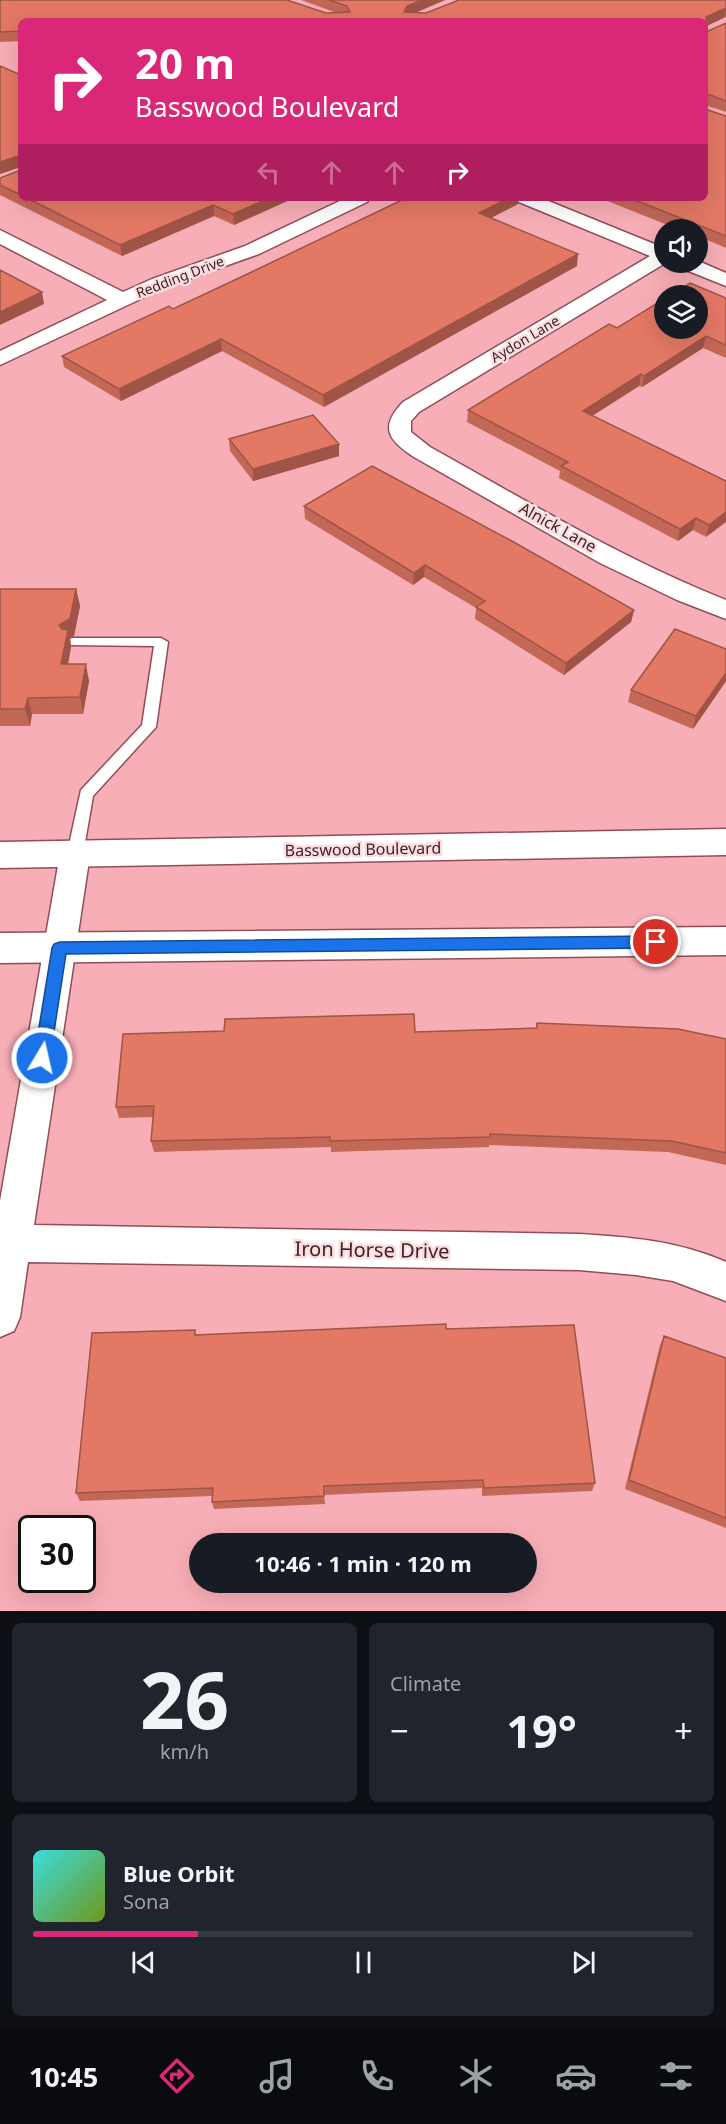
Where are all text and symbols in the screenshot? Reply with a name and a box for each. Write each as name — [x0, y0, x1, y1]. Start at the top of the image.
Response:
text: 20 m — [135, 34, 235, 91]
icon: right — [36, 42, 114, 120]
text: Basswood Boulevard — [135, 88, 399, 125]
icon: left — [252, 156, 285, 189]
icon: ahead — [315, 156, 348, 189]
icon: ahead — [378, 156, 411, 189]
icon: right — [441, 156, 474, 189]
map controls — [654, 219, 708, 339]
button: sound — [654, 219, 708, 273]
street label: Redding Drive — [133, 251, 227, 302]
button: layers — [654, 285, 708, 339]
street label: Aydon Lane — [487, 310, 563, 367]
street label: Alnick Lane — [515, 497, 601, 557]
street label: Basswood Boulevard — [284, 837, 442, 861]
pin — [630, 916, 681, 967]
icon: arrive — [639, 925, 672, 958]
position arrow — [10, 1026, 74, 1090]
street label: Iron Horse Drive — [294, 1235, 450, 1264]
speed limit sign: 30 — [18, 1515, 96, 1593]
text: 10:46 · 1 min · 120 m — [254, 1548, 472, 1578]
text: 26 — [140, 1646, 229, 1752]
text: Climate — [390, 1670, 461, 1697]
text: 19° — [506, 1700, 577, 1761]
text: − — [390, 1708, 409, 1753]
text: + — [674, 1708, 693, 1753]
text: km/h — [160, 1738, 209, 1765]
text: Blue Orbit — [123, 1858, 235, 1888]
text: Sona — [123, 1888, 170, 1915]
icon: previous — [127, 1946, 160, 1979]
icon: pause — [347, 1946, 380, 1979]
icon: next — [567, 1946, 600, 1979]
icon: directions — [156, 2055, 198, 2097]
icon: music — [256, 2055, 298, 2097]
icon: phone — [356, 2055, 398, 2097]
icon: climate — [455, 2055, 497, 2097]
icon: car — [555, 2055, 597, 2097]
icon: filters — [655, 2055, 697, 2097]
text: 10:45 — [29, 2058, 98, 2095]

